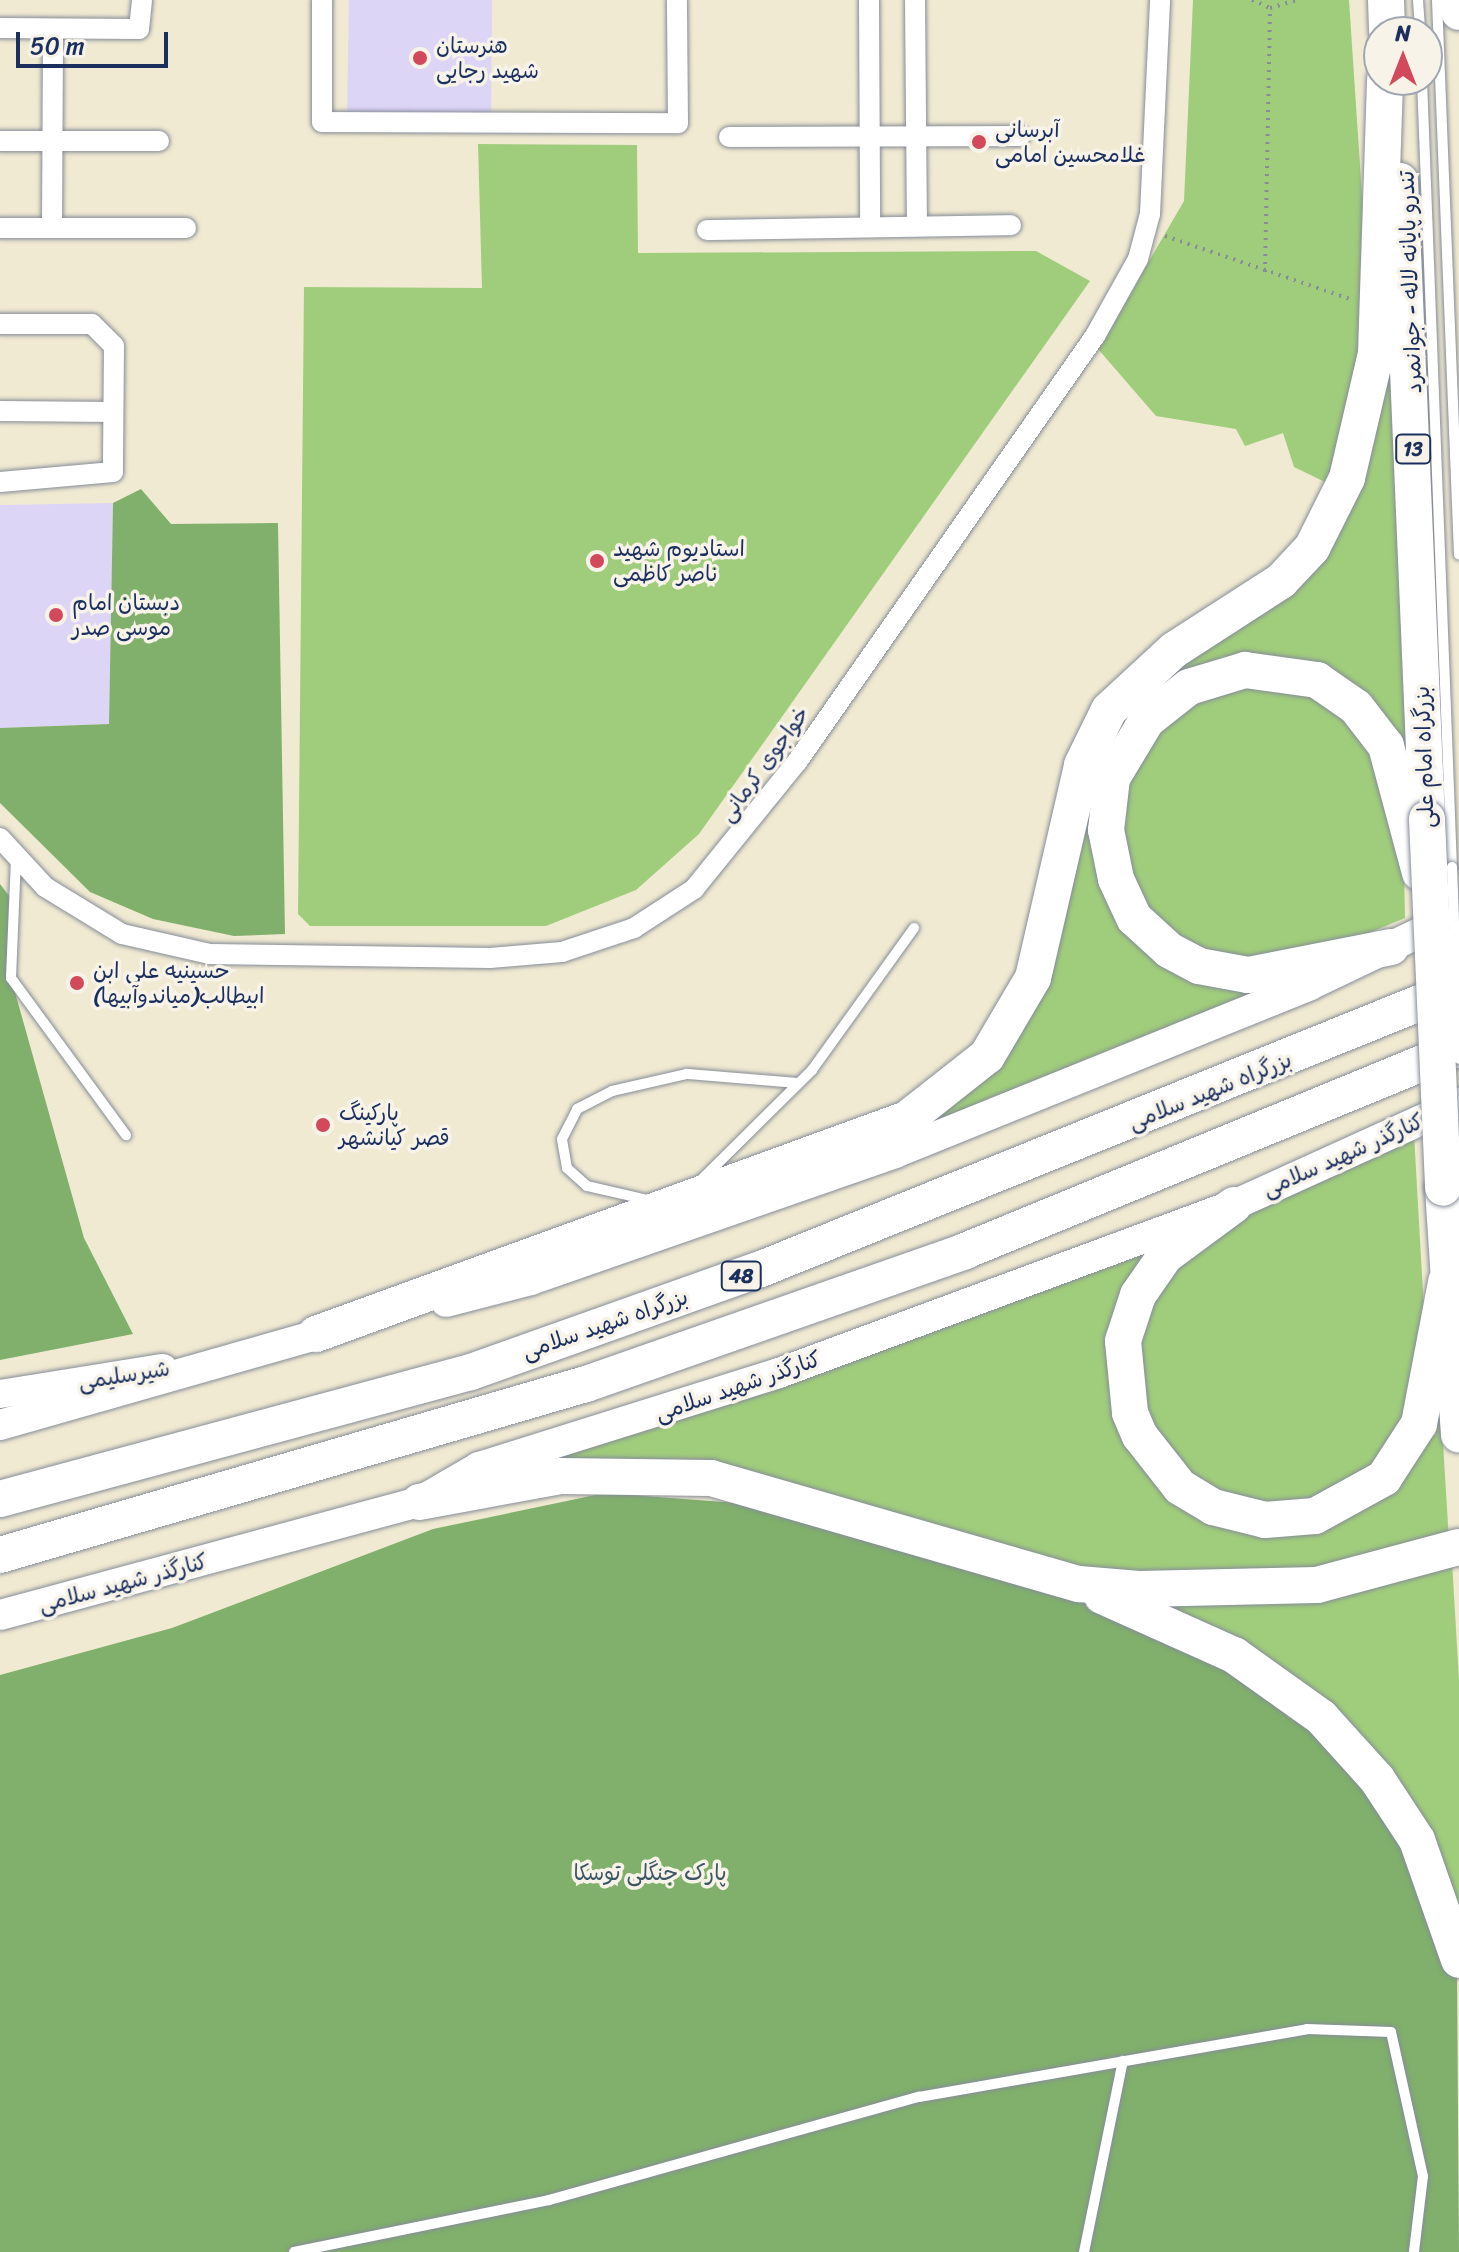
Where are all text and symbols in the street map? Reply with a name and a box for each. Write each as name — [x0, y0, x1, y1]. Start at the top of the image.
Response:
text: N — [1395, 14, 1411, 53]
scale bar — [20, 16, 172, 66]
north arrow — [1363, 16, 1443, 96]
text: 50 m — [30, 25, 85, 67]
place label: هنرستان شهید رجایی — [436, 32, 539, 84]
marker: هنرستان شهید رجایی — [411, 49, 429, 67]
place label: آبرسانی غلامحسین امامی — [995, 116, 1146, 168]
marker: آبرسانی غلامحسین امامی — [970, 133, 988, 151]
street label: تندرو پایانه لاله - جوانمرد — [1393, 170, 1427, 394]
road number: 13 — [1395, 433, 1431, 465]
place label: استادیوم شهید ناصر کاظمی — [613, 535, 745, 586]
marker: استادیوم شهید ناصر کاظمی — [588, 552, 606, 570]
place label: دبستان امام موسی صدر — [72, 589, 180, 640]
marker: دبستان امام موسی صدر — [47, 606, 65, 624]
street label: بزرگراه امام علی — [1408, 685, 1440, 829]
street label: خواجوی کرمانی — [713, 701, 815, 827]
place label: حسینیه علی ابن ابیطالب(میاندوآبیها) — [93, 957, 264, 1008]
marker: حسینیه علی ابن ابیطالب(میاندوآبیها) — [68, 974, 86, 992]
street label: بزرگراه شهید سلامی — [1124, 1046, 1296, 1136]
place label: پارکینگ قصر کیانشهر — [339, 1099, 450, 1150]
street label: کنارگذر شهید سلامی — [1258, 1108, 1428, 1202]
marker: پارکینگ قصر کیانشهر — [314, 1116, 332, 1134]
road number: 48 — [719, 1260, 763, 1292]
street label: بزرگراه شهید سلامی — [518, 1283, 692, 1365]
street label: کنارگذر شهید سلامی — [652, 1345, 824, 1427]
street label: شیرسلیمی — [76, 1355, 172, 1395]
street label: کنارگذر شهید سلامی — [36, 1548, 210, 1618]
park label: پارک جنگلی توسکا — [573, 1860, 727, 1886]

